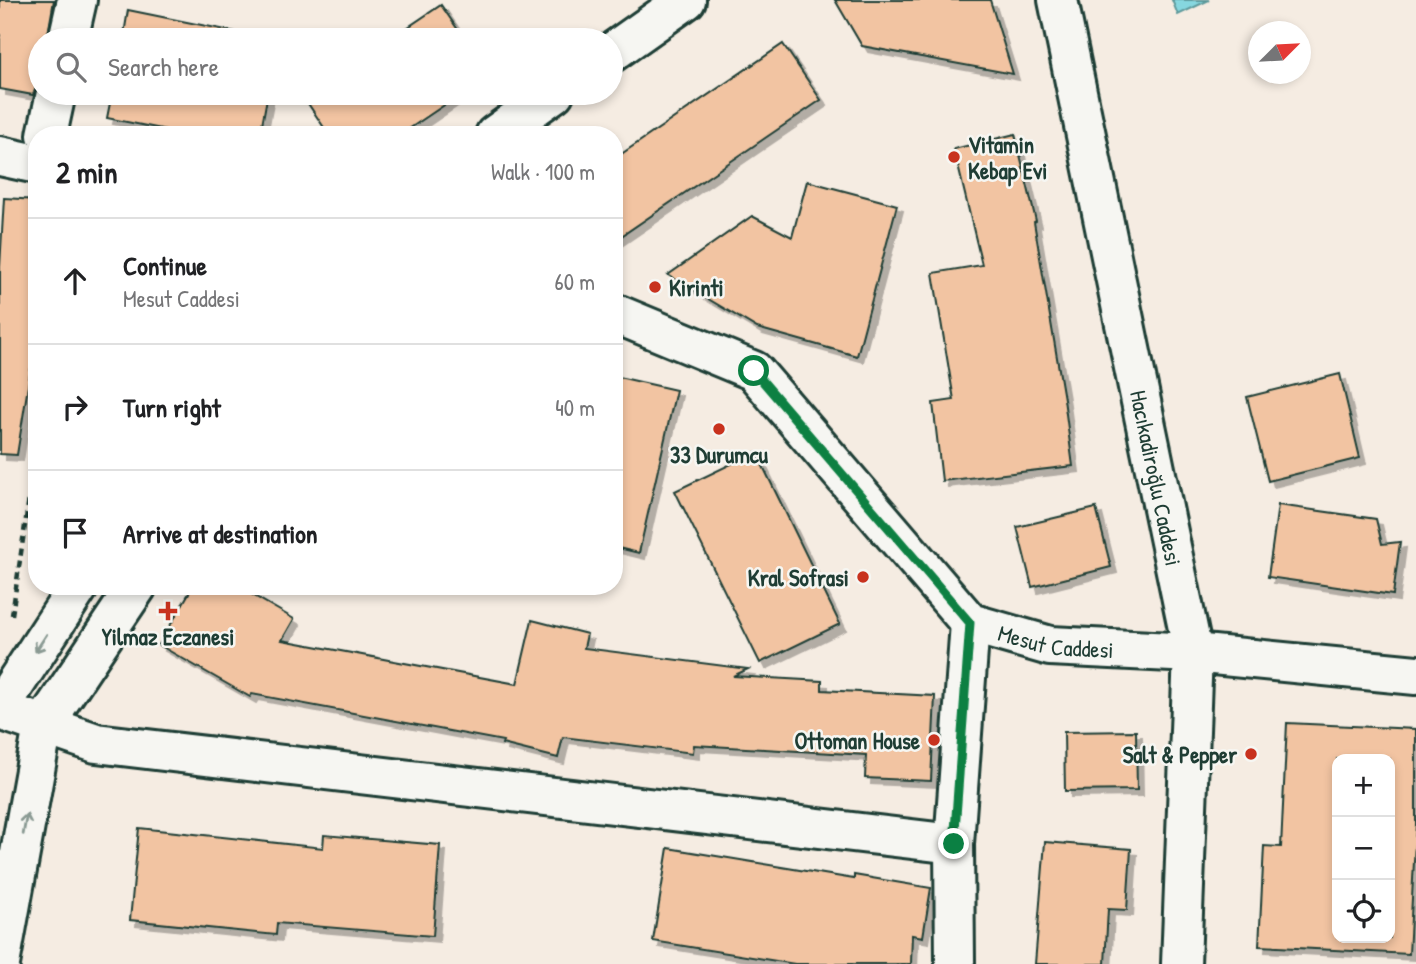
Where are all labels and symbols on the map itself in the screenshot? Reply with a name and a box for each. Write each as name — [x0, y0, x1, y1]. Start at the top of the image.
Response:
north arrow — [1248, 21, 1311, 84]
place label: Vitamin Kebap Evi — [968, 129, 1047, 187]
marker: Vitamin Kebap Evi — [946, 149, 962, 165]
place label: Kirinti — [669, 272, 724, 303]
marker: Kirinti — [647, 279, 663, 295]
route start — [738, 355, 769, 386]
street label: Hacıkadiroğlu Caddesi — [1124, 387, 1190, 568]
marker: 33 Durumcu — [711, 421, 727, 437]
place label: 33 Durumcu — [670, 439, 769, 470]
place label: Kral Sofrasi — [748, 562, 849, 593]
marker: Kral Sofrasi — [855, 569, 871, 585]
marker: Yilmaz Eczanesi — [160, 603, 176, 619]
street label: Mesut Caddesi — [995, 616, 1114, 665]
place label: Yilmaz Eczanesi — [102, 621, 234, 652]
one-way arrow — [34, 633, 48, 653]
place label: Ottoman House — [795, 725, 921, 756]
marker: Ottoman House — [926, 732, 942, 748]
place label: Salt & Pepper — [1123, 739, 1237, 771]
marker: Salt & Pepper — [1243, 746, 1259, 762]
one-way arrow — [19, 813, 33, 836]
route end — [938, 828, 969, 859]

